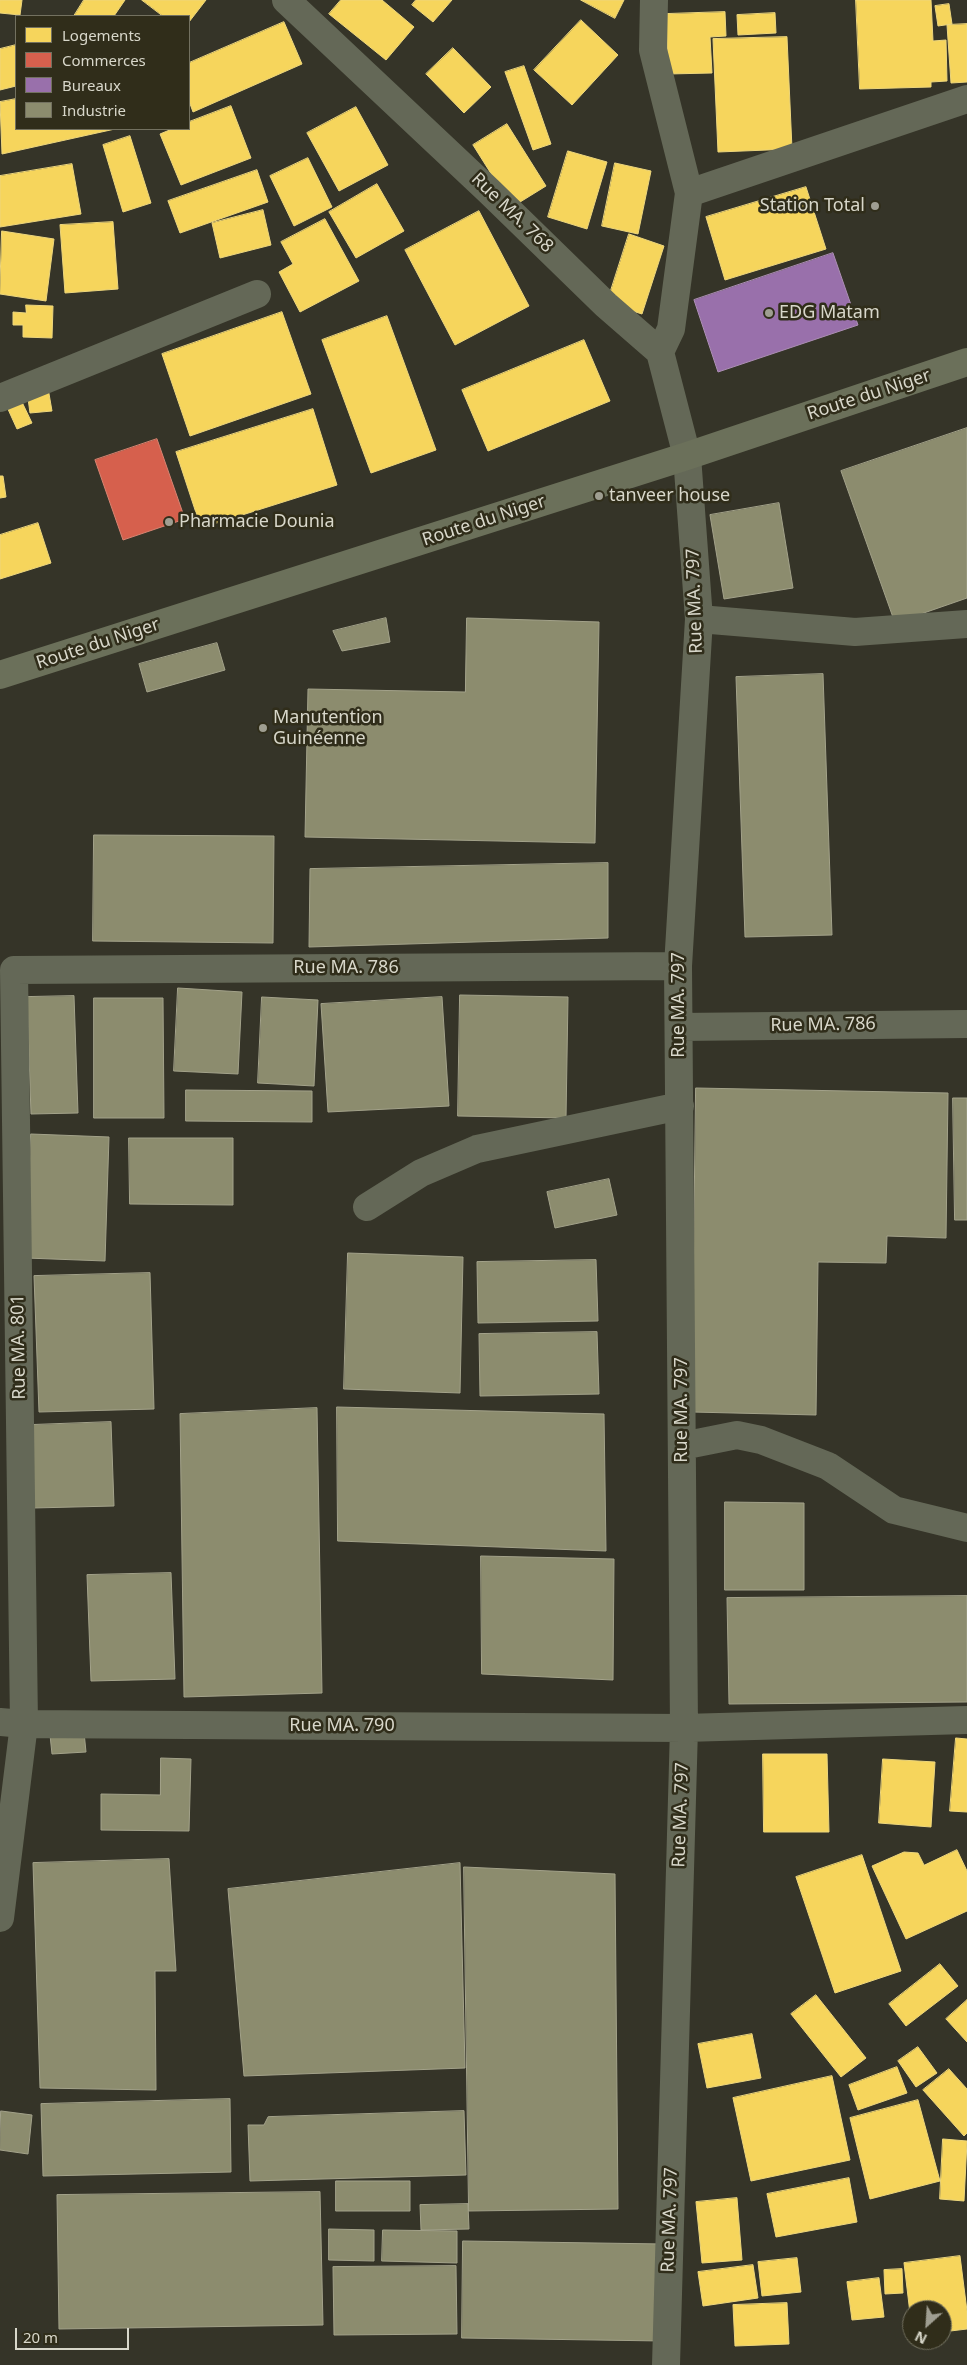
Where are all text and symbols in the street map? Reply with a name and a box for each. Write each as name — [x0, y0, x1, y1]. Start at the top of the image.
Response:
legend — [15, 15, 190, 130]
text: Logements — [62, 25, 141, 45]
text: Commerces — [62, 50, 146, 70]
text: Bureaux — [62, 75, 121, 95]
text: Industrie — [62, 100, 126, 120]
street label: Rue MA. 768 — [467, 169, 557, 257]
place label: Station Total — [760, 195, 865, 217]
marker: Station Total — [869, 200, 881, 212]
place label: EDG Matam — [779, 302, 880, 324]
marker: EDG Matam — [763, 307, 775, 319]
street label: Route du Niger — [805, 365, 933, 425]
place label: tanveer house — [609, 485, 730, 507]
marker: tanveer house — [593, 490, 605, 502]
street label: Route du Niger — [420, 491, 548, 551]
place label: Pharmacie Dounia — [179, 511, 335, 533]
marker: Pharmacie Dounia — [163, 516, 175, 528]
street label: Rue MA. 797 — [682, 548, 708, 654]
street label: Route du Niger — [34, 614, 162, 674]
place label: Manutention Guinéenne — [273, 707, 383, 750]
marker: Manutention Guinéenne — [257, 722, 269, 734]
street label: Rue MA. 797 — [668, 952, 690, 1058]
street label: Rue MA. 786 — [293, 957, 399, 979]
street label: Rue MA. 786 — [770, 1013, 876, 1037]
street label: Rue MA. 801 — [7, 1294, 31, 1400]
street label: Rue MA. 797 — [671, 1357, 693, 1463]
street label: Rue MA. 790 — [289, 1715, 395, 1737]
street label: Rue MA. 797 — [668, 1762, 694, 1868]
street label: Rue MA. 797 — [657, 2167, 683, 2273]
north arrow — [902, 2300, 952, 2350]
scale bar — [18, 2318, 131, 2350]
text: 20 m — [23, 2327, 58, 2347]
text: N — [911, 2327, 930, 2349]

